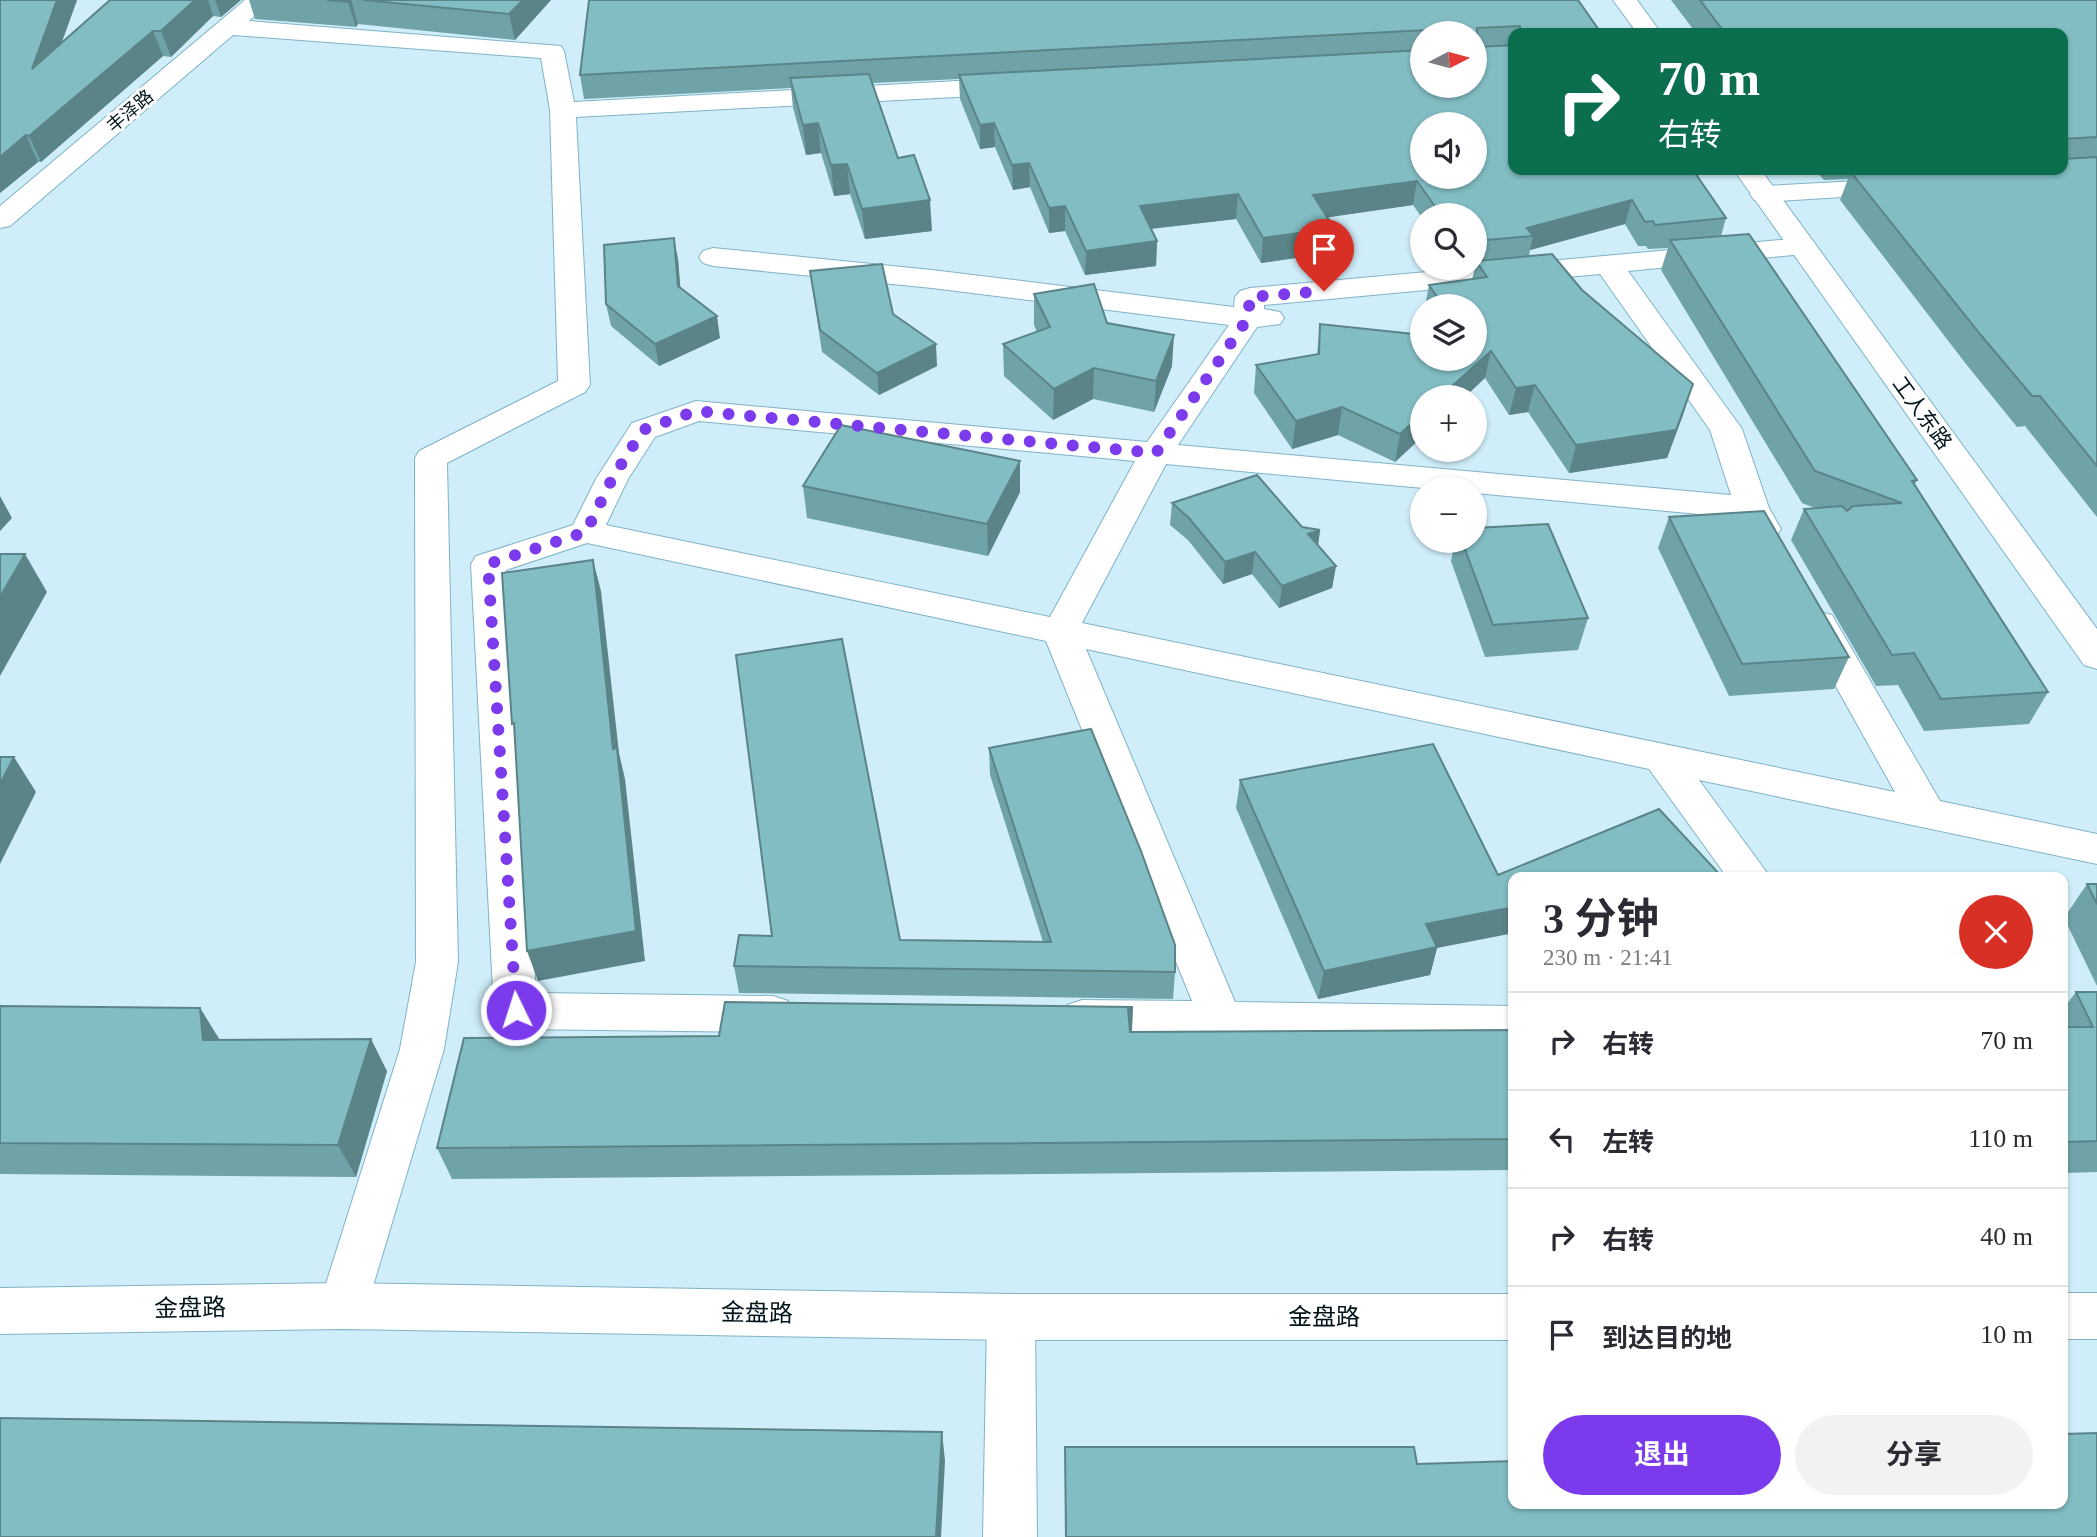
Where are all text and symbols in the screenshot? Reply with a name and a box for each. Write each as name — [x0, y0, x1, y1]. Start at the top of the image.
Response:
north arrow — [1410, 21, 1488, 98]
map controls — [1410, 21, 1487, 553]
text: 70 m — [1658, 51, 1760, 106]
icon: right — [1543, 56, 1634, 147]
street label: 丰泽路 — [103, 86, 157, 136]
button: sound — [1410, 112, 1487, 189]
text: 右转 — [1658, 117, 1722, 153]
button: search — [1410, 203, 1487, 280]
pin — [1294, 219, 1354, 291]
icon: arrive — [1305, 230, 1343, 268]
button: layers — [1410, 294, 1487, 371]
street label: 工人东路 — [1888, 372, 1956, 454]
button: + — [1410, 385, 1487, 462]
button: − — [1410, 476, 1487, 553]
button: close — [1959, 895, 2033, 969]
text: 3 分钟 — [1543, 896, 1659, 942]
text: 230 m · 21:41 — [1543, 945, 1673, 970]
position arrow — [479, 973, 553, 1047]
icon: right — [1543, 1022, 1581, 1060]
text: 70 m — [1980, 1026, 2033, 1055]
text: 右转 — [1602, 1030, 1654, 1059]
icon: left — [1543, 1120, 1581, 1158]
text: 110 m — [1968, 1124, 2033, 1153]
text: 左转 — [1602, 1128, 1654, 1157]
icon: right — [1543, 1218, 1581, 1256]
text: 40 m — [1980, 1222, 2033, 1251]
text: 右转 — [1602, 1226, 1654, 1255]
street label: 金盘路 — [154, 1294, 226, 1322]
street label: 金盘路 — [721, 1299, 793, 1327]
street label: 金盘路 — [1288, 1304, 1360, 1330]
icon: arrive — [1543, 1316, 1581, 1354]
text: 10 m — [1980, 1320, 2033, 1349]
text: 到达目的地 — [1602, 1324, 1732, 1353]
button: 退出 — [1543, 1415, 1781, 1495]
button: 分享 — [1795, 1415, 2033, 1495]

